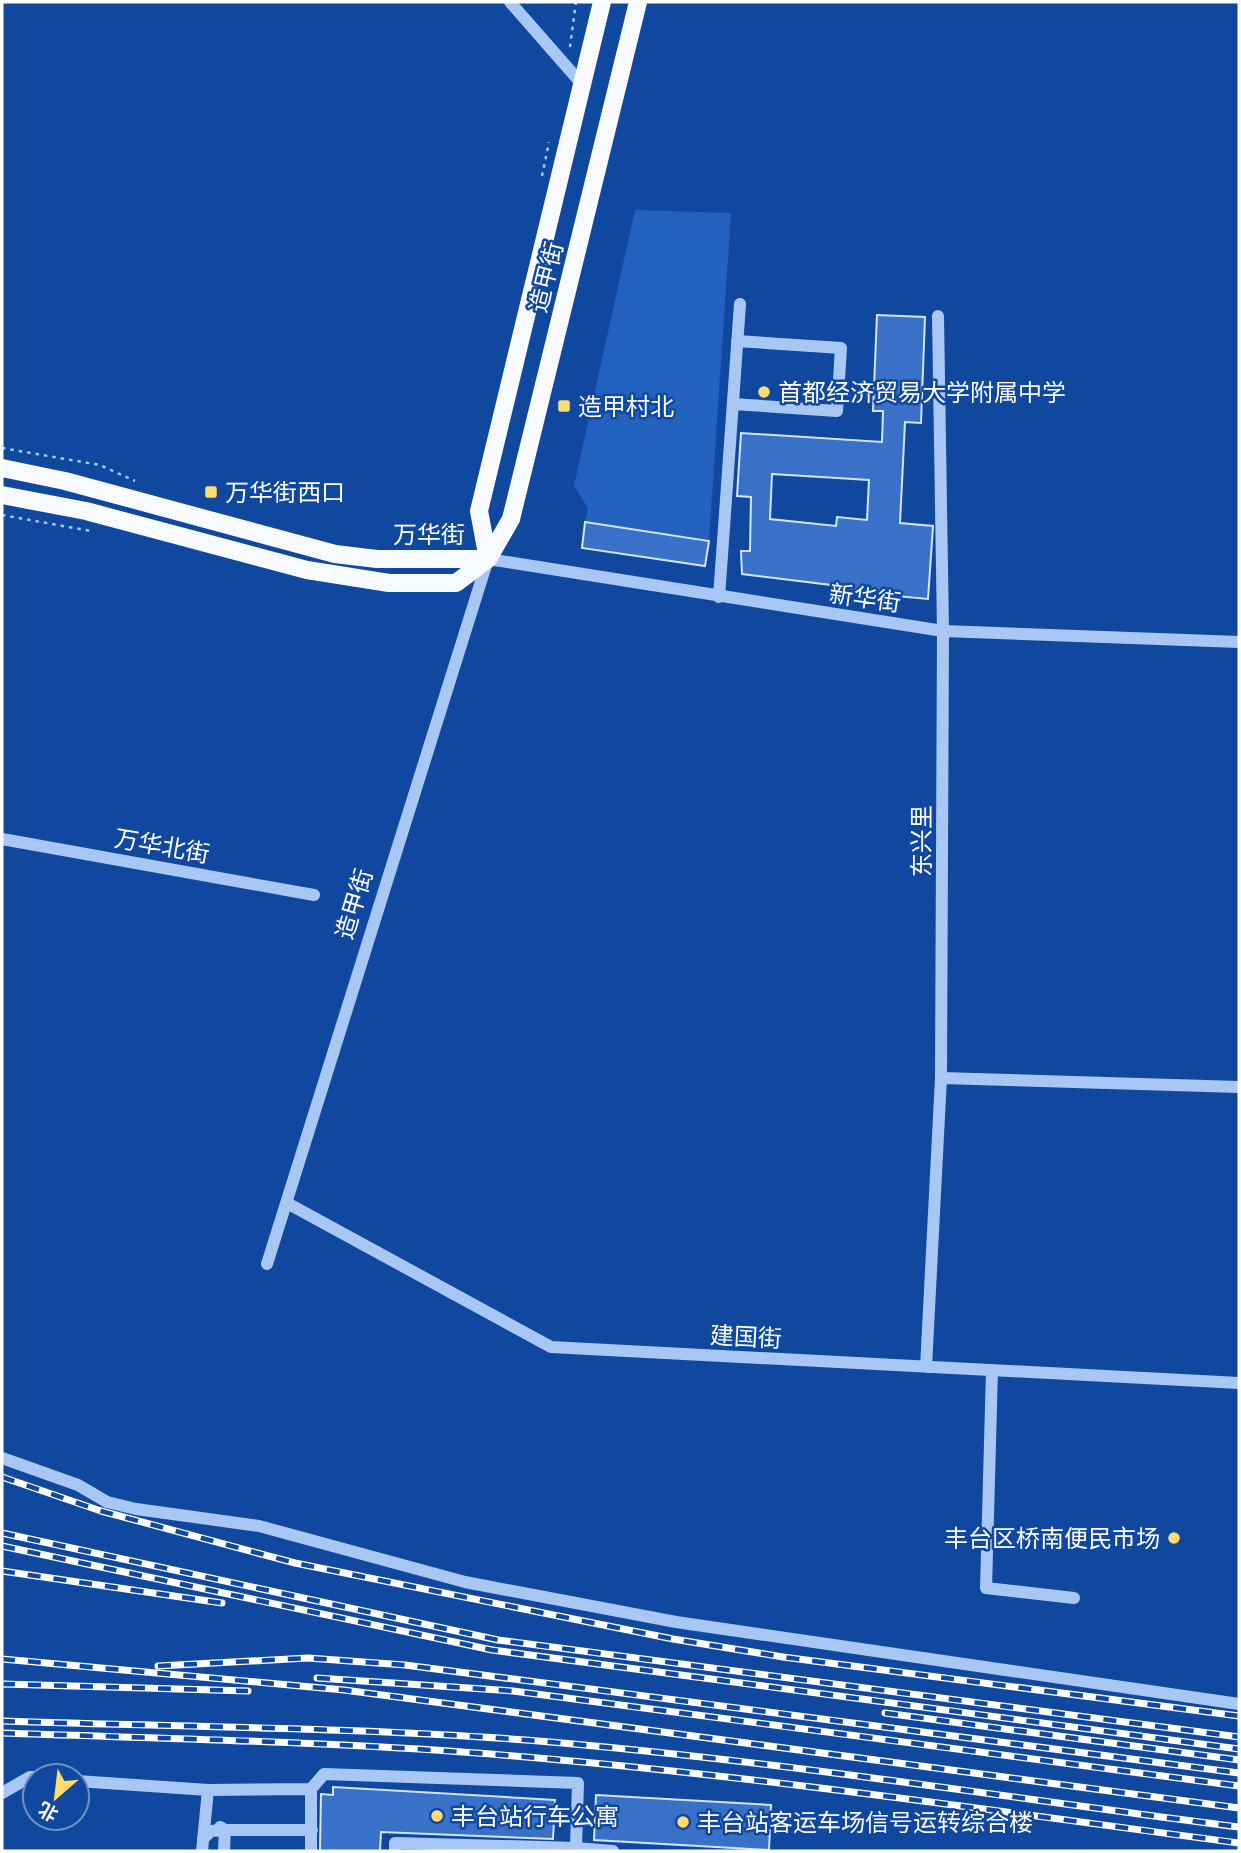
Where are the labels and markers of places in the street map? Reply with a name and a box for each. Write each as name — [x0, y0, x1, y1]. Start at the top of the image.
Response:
place label: 首都经济贸易大学附属中学 — [778, 379, 1066, 406]
marker: 首都经济贸易大学附属中学 — [756, 384, 772, 400]
place label: 造甲村北 — [578, 393, 674, 420]
marker: 造甲村北 — [556, 398, 572, 414]
place label: 万华街西口 — [225, 479, 345, 506]
marker: 万华街西口 — [203, 484, 219, 500]
place label: 丰台区桥南便民市场 — [944, 1525, 1160, 1552]
marker: 丰台区桥南便民市场 — [1166, 1530, 1182, 1546]
place label: 丰台站行车公寓 — [451, 1803, 619, 1830]
marker: 丰台站行车公寓 — [429, 1808, 445, 1824]
place label: 丰台站客运车场信号运转综合楼 — [697, 1809, 1033, 1836]
marker: 丰台站客运车场信号运转综合楼 — [675, 1814, 691, 1830]

